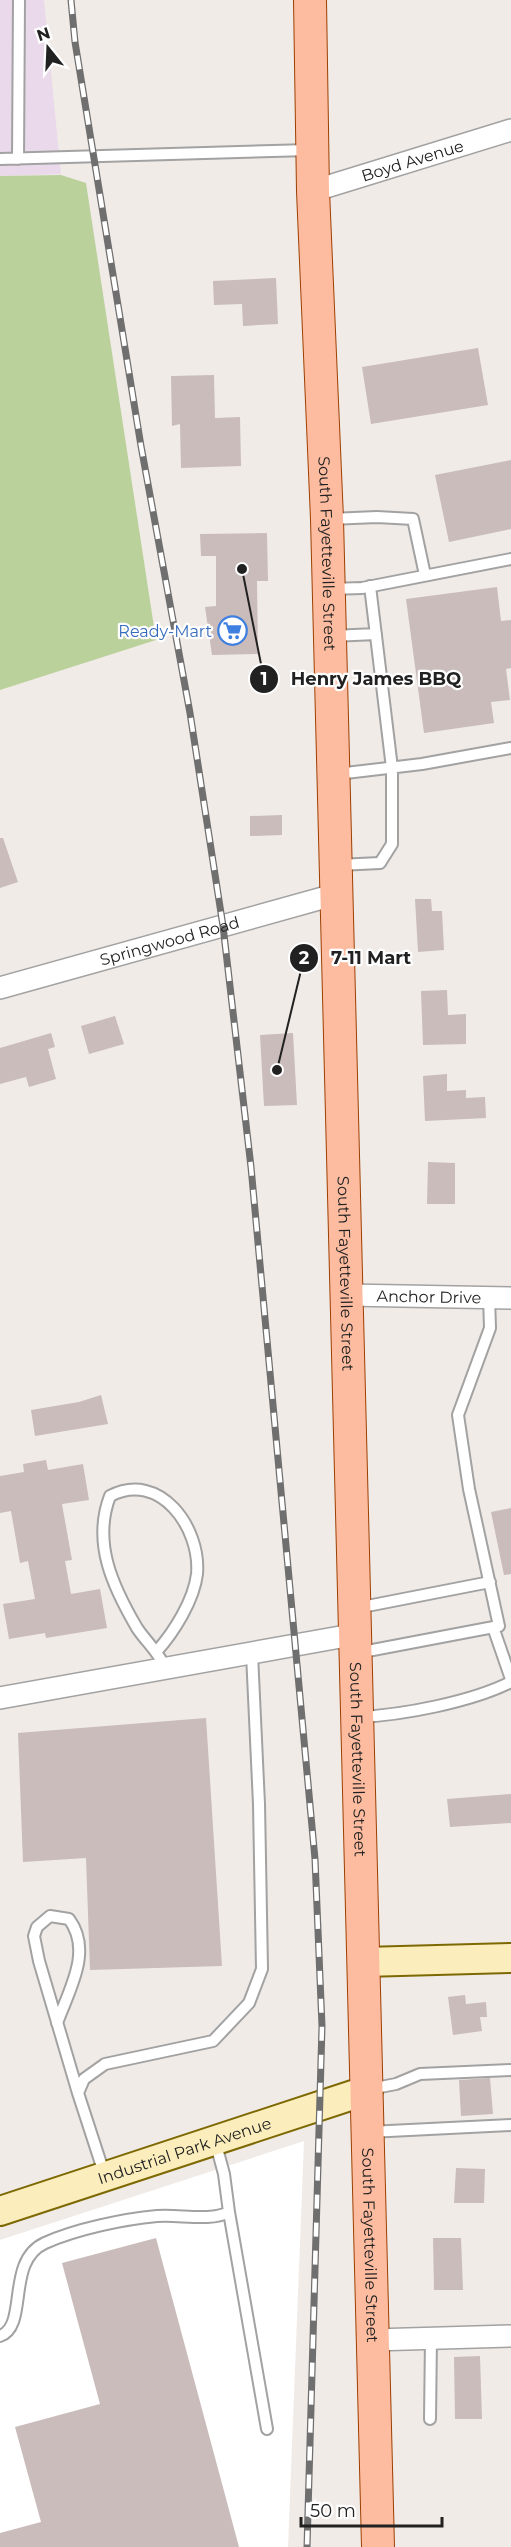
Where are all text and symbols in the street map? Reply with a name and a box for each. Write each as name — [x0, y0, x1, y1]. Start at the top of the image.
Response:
north arrow — [18, 18, 78, 78]
text: N — [34, 23, 53, 45]
street label: Boyd Avenue — [359, 136, 466, 186]
street label: South Fayetteville Street — [314, 456, 339, 652]
supermarket icon: Ready-Mart — [217, 615, 249, 647]
place label: Ready-Mart — [118, 622, 213, 641]
callout: Henry James BBQ — [249, 661, 473, 697]
text: 1 — [260, 668, 268, 690]
text: Henry James BBQ — [291, 668, 462, 690]
street label: Springwood Road — [98, 913, 242, 970]
callout: 7-11 Mart — [289, 940, 423, 976]
text: 2 — [299, 947, 310, 969]
text: 7-11 Mart — [331, 947, 411, 969]
street label: South Fayetteville Street — [334, 1176, 357, 1372]
street label: Anchor Drive — [376, 1287, 481, 1307]
street label: South Fayetteville Street — [346, 1662, 370, 1858]
street label: Industrial Park Avenue — [95, 2114, 274, 2188]
street label: South Fayetteville Street — [358, 2147, 382, 2343]
scale bar — [301, 2490, 442, 2528]
text: 50 m — [310, 2500, 356, 2522]

